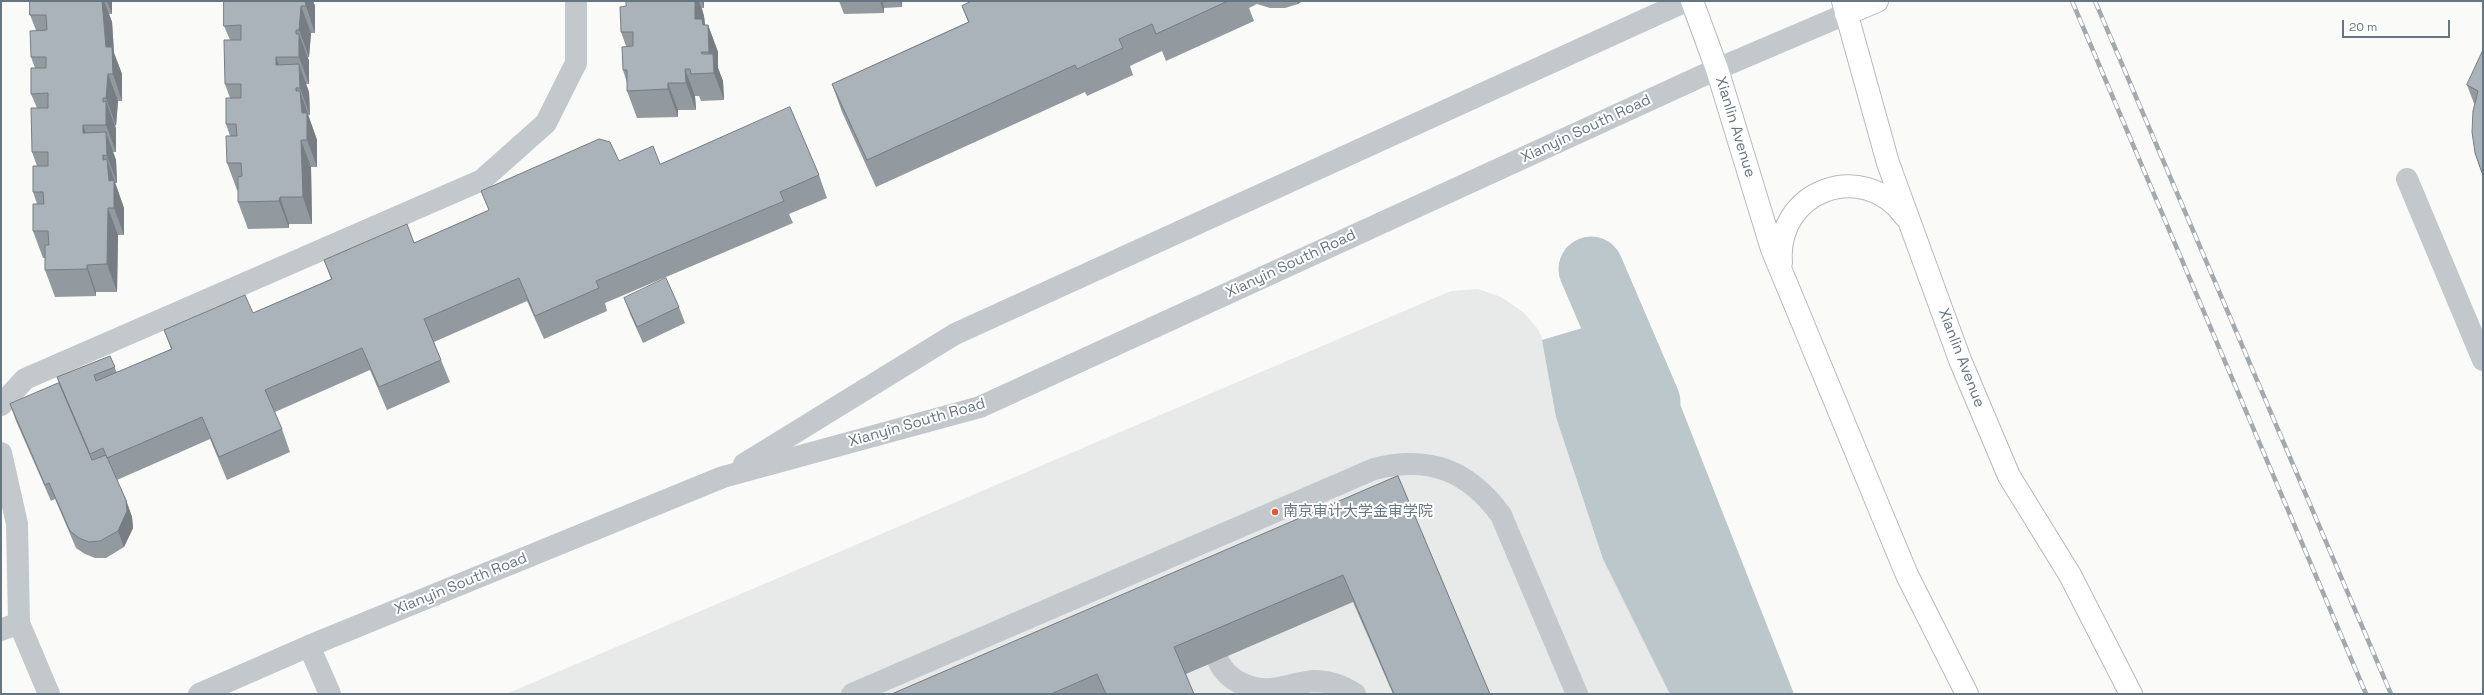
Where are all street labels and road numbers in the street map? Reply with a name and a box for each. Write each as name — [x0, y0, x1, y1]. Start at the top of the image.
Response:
street label: Xianlin Avenue — [1711, 74, 1759, 180]
street label: Xianyin South Road — [1518, 91, 1654, 167]
street label: Xianyin South Road — [1223, 226, 1359, 302]
street label: Xianlin Avenue — [1934, 306, 1988, 410]
street label: Xianyin South Road — [847, 395, 987, 451]
street label: Xianyin South Road — [392, 549, 530, 619]

